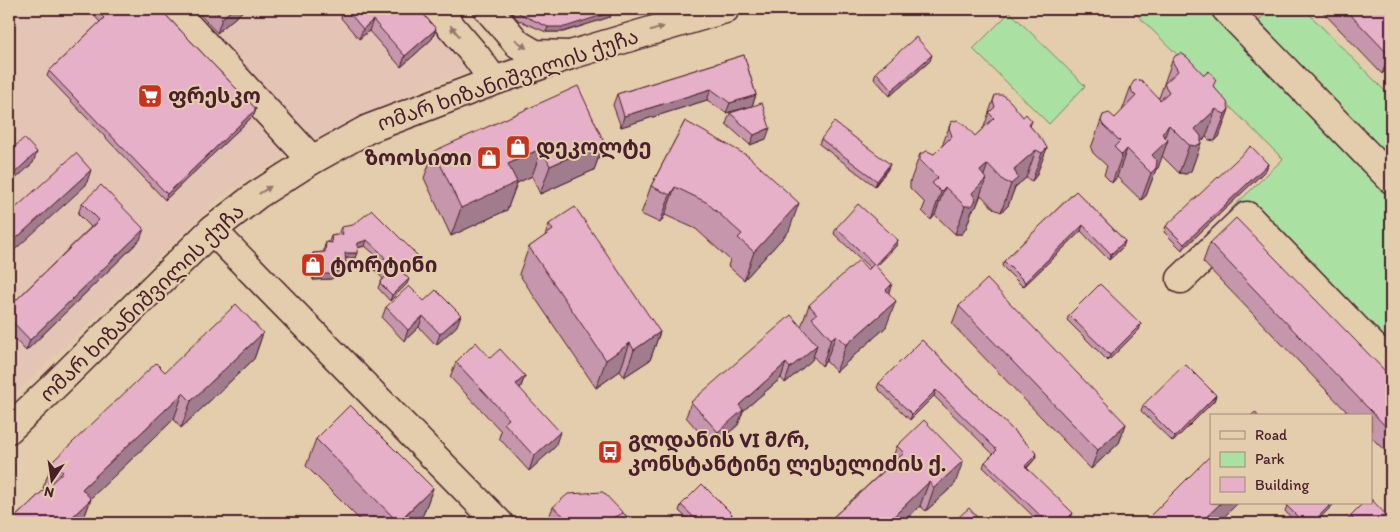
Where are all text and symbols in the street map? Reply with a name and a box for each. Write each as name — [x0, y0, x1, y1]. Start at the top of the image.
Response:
street label: ომარ ხიზანიშვილის ქუჩა — [374, 23, 642, 137]
one-way arrow — [650, 24, 665, 32]
one-way arrow — [449, 25, 460, 38]
one-way arrow — [514, 39, 527, 50]
supermarket icon: ფრესკო — [137, 83, 163, 109]
place label: ფრესკო — [168, 83, 261, 108]
shop icon: დეკოლტე — [505, 134, 531, 160]
place label: დეკოლტე — [536, 134, 651, 160]
place label: ზოოსითი — [364, 145, 472, 170]
shop icon: ზოოსითი — [476, 145, 502, 171]
one-way arrow — [258, 185, 271, 195]
street label: ომარ ხიზანიშვილის ქუჩა — [34, 198, 250, 408]
shop icon: ტორტინი — [300, 252, 326, 278]
place label: ტორტინი — [330, 252, 437, 277]
legend — [1210, 414, 1372, 504]
text: Road — [1255, 426, 1288, 444]
place label: გლდანის VI მ/რ, კონსტანტინე ლესელიძის ქ. — [628, 427, 946, 477]
bus stop icon: გლდანის VI მ/რ, კონსტანტინე ლესელიძის ქ. — [597, 439, 623, 465]
text: Park — [1255, 450, 1285, 468]
north arrow — [28, 454, 78, 504]
text: Building — [1255, 476, 1309, 494]
text: N — [43, 483, 56, 502]

